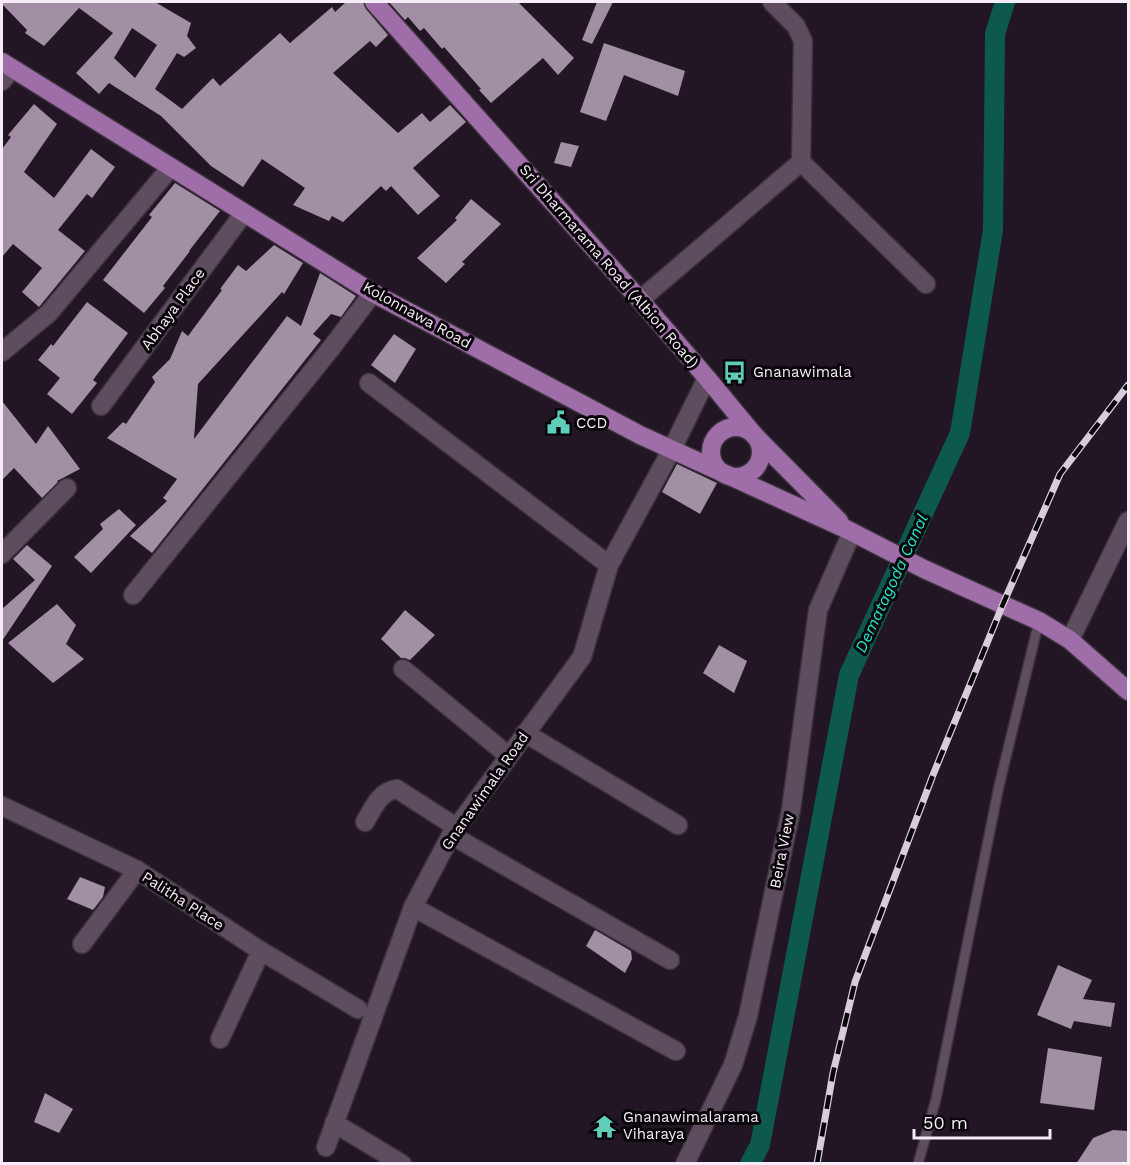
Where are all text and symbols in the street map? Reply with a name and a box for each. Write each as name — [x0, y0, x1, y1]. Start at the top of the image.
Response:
street label: Sri Dharmarama Road (Albion Road) — [516, 160, 702, 372]
street label: Abhaya Place — [137, 265, 209, 353]
street label: Kolonnawa Road — [360, 278, 474, 352]
bus stop icon: Gnanawimala — [722, 359, 748, 385]
place label: Gnanawimala — [753, 363, 852, 381]
public building icon: CCD — [545, 410, 571, 436]
place label: CCD — [576, 414, 607, 432]
water label: Dematagoda Canal — [851, 511, 932, 656]
street label: Gnanawimala Road — [437, 728, 533, 854]
street label: Beira View — [766, 812, 798, 890]
street label: Palitha Place — [139, 868, 227, 934]
scale bar — [914, 1102, 1050, 1140]
place label: Gnanawimalarama Viharaya — [623, 1108, 759, 1143]
text: 50 m — [923, 1112, 968, 1133]
temple icon: Gnanawimalarama Viharaya — [592, 1113, 618, 1139]

